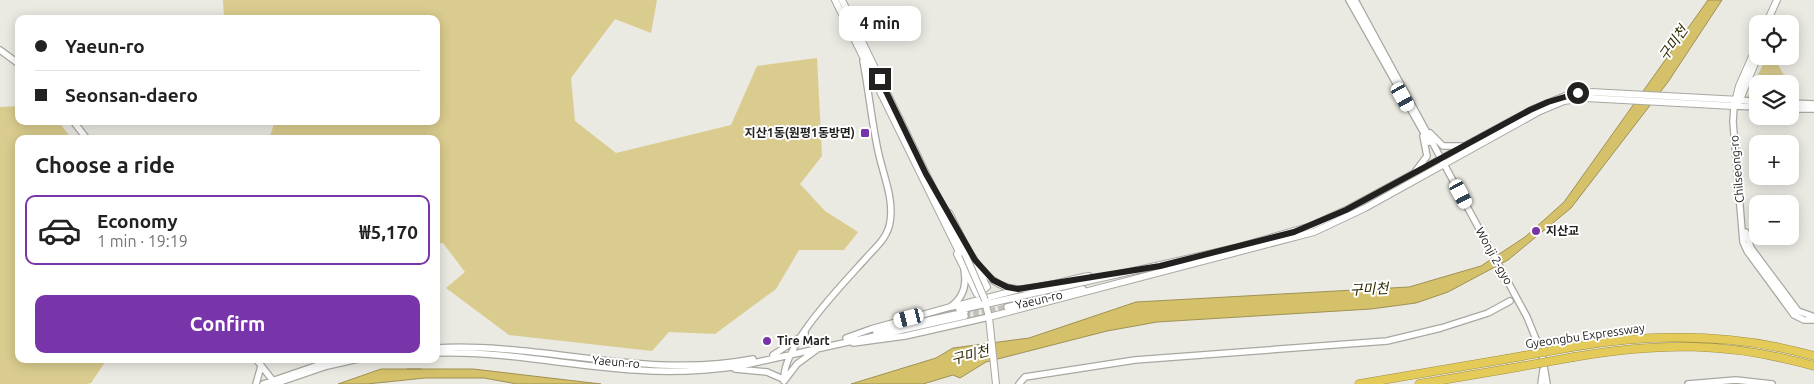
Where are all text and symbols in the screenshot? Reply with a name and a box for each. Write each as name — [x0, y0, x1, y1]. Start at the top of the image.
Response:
callout: 4 min — [839, 7, 921, 42]
text: 4 min — [860, 14, 900, 32]
map controls — [1749, 15, 1799, 245]
button: locate — [1749, 15, 1799, 65]
water label: 구미천 — [1655, 22, 1691, 63]
text: Yaeun-ro — [65, 35, 145, 57]
route end — [869, 68, 891, 90]
button: layers — [1749, 75, 1799, 125]
car — [1389, 80, 1416, 114]
route start — [1567, 82, 1589, 104]
text: Seonsan-daero — [65, 84, 198, 106]
place label: 지산1동(원평1동방면) — [745, 126, 855, 140]
marker: 지산1동(원평1동방면) — [859, 127, 871, 139]
street label: Chilseong-ro — [1727, 135, 1746, 203]
button: + — [1749, 135, 1799, 185]
text: Choose a ride — [35, 152, 175, 177]
car — [1447, 177, 1474, 211]
button: − — [1749, 195, 1799, 245]
icon: car — [37, 208, 82, 253]
text: Economy — [97, 210, 178, 232]
text: ₩5,170 — [359, 221, 418, 243]
place label: 지산교 — [1546, 224, 1579, 237]
street label: Wonji 2-gyo — [1473, 225, 1515, 287]
marker: 지산교 — [1530, 225, 1542, 237]
text: 1 min · 19:19 — [97, 232, 188, 250]
water label: 구미천 — [1349, 280, 1390, 298]
street label: Yaeun-ro — [1014, 288, 1064, 311]
button: Confirm — [35, 295, 420, 353]
car — [892, 307, 925, 329]
street label: Gyeongbu Expressway — [1524, 321, 1646, 350]
place label: Tire Mart — [777, 334, 830, 347]
marker: Tire Mart — [761, 335, 773, 347]
water label: 구미천 — [949, 342, 992, 368]
street label: Yaeun-ro — [592, 353, 641, 370]

